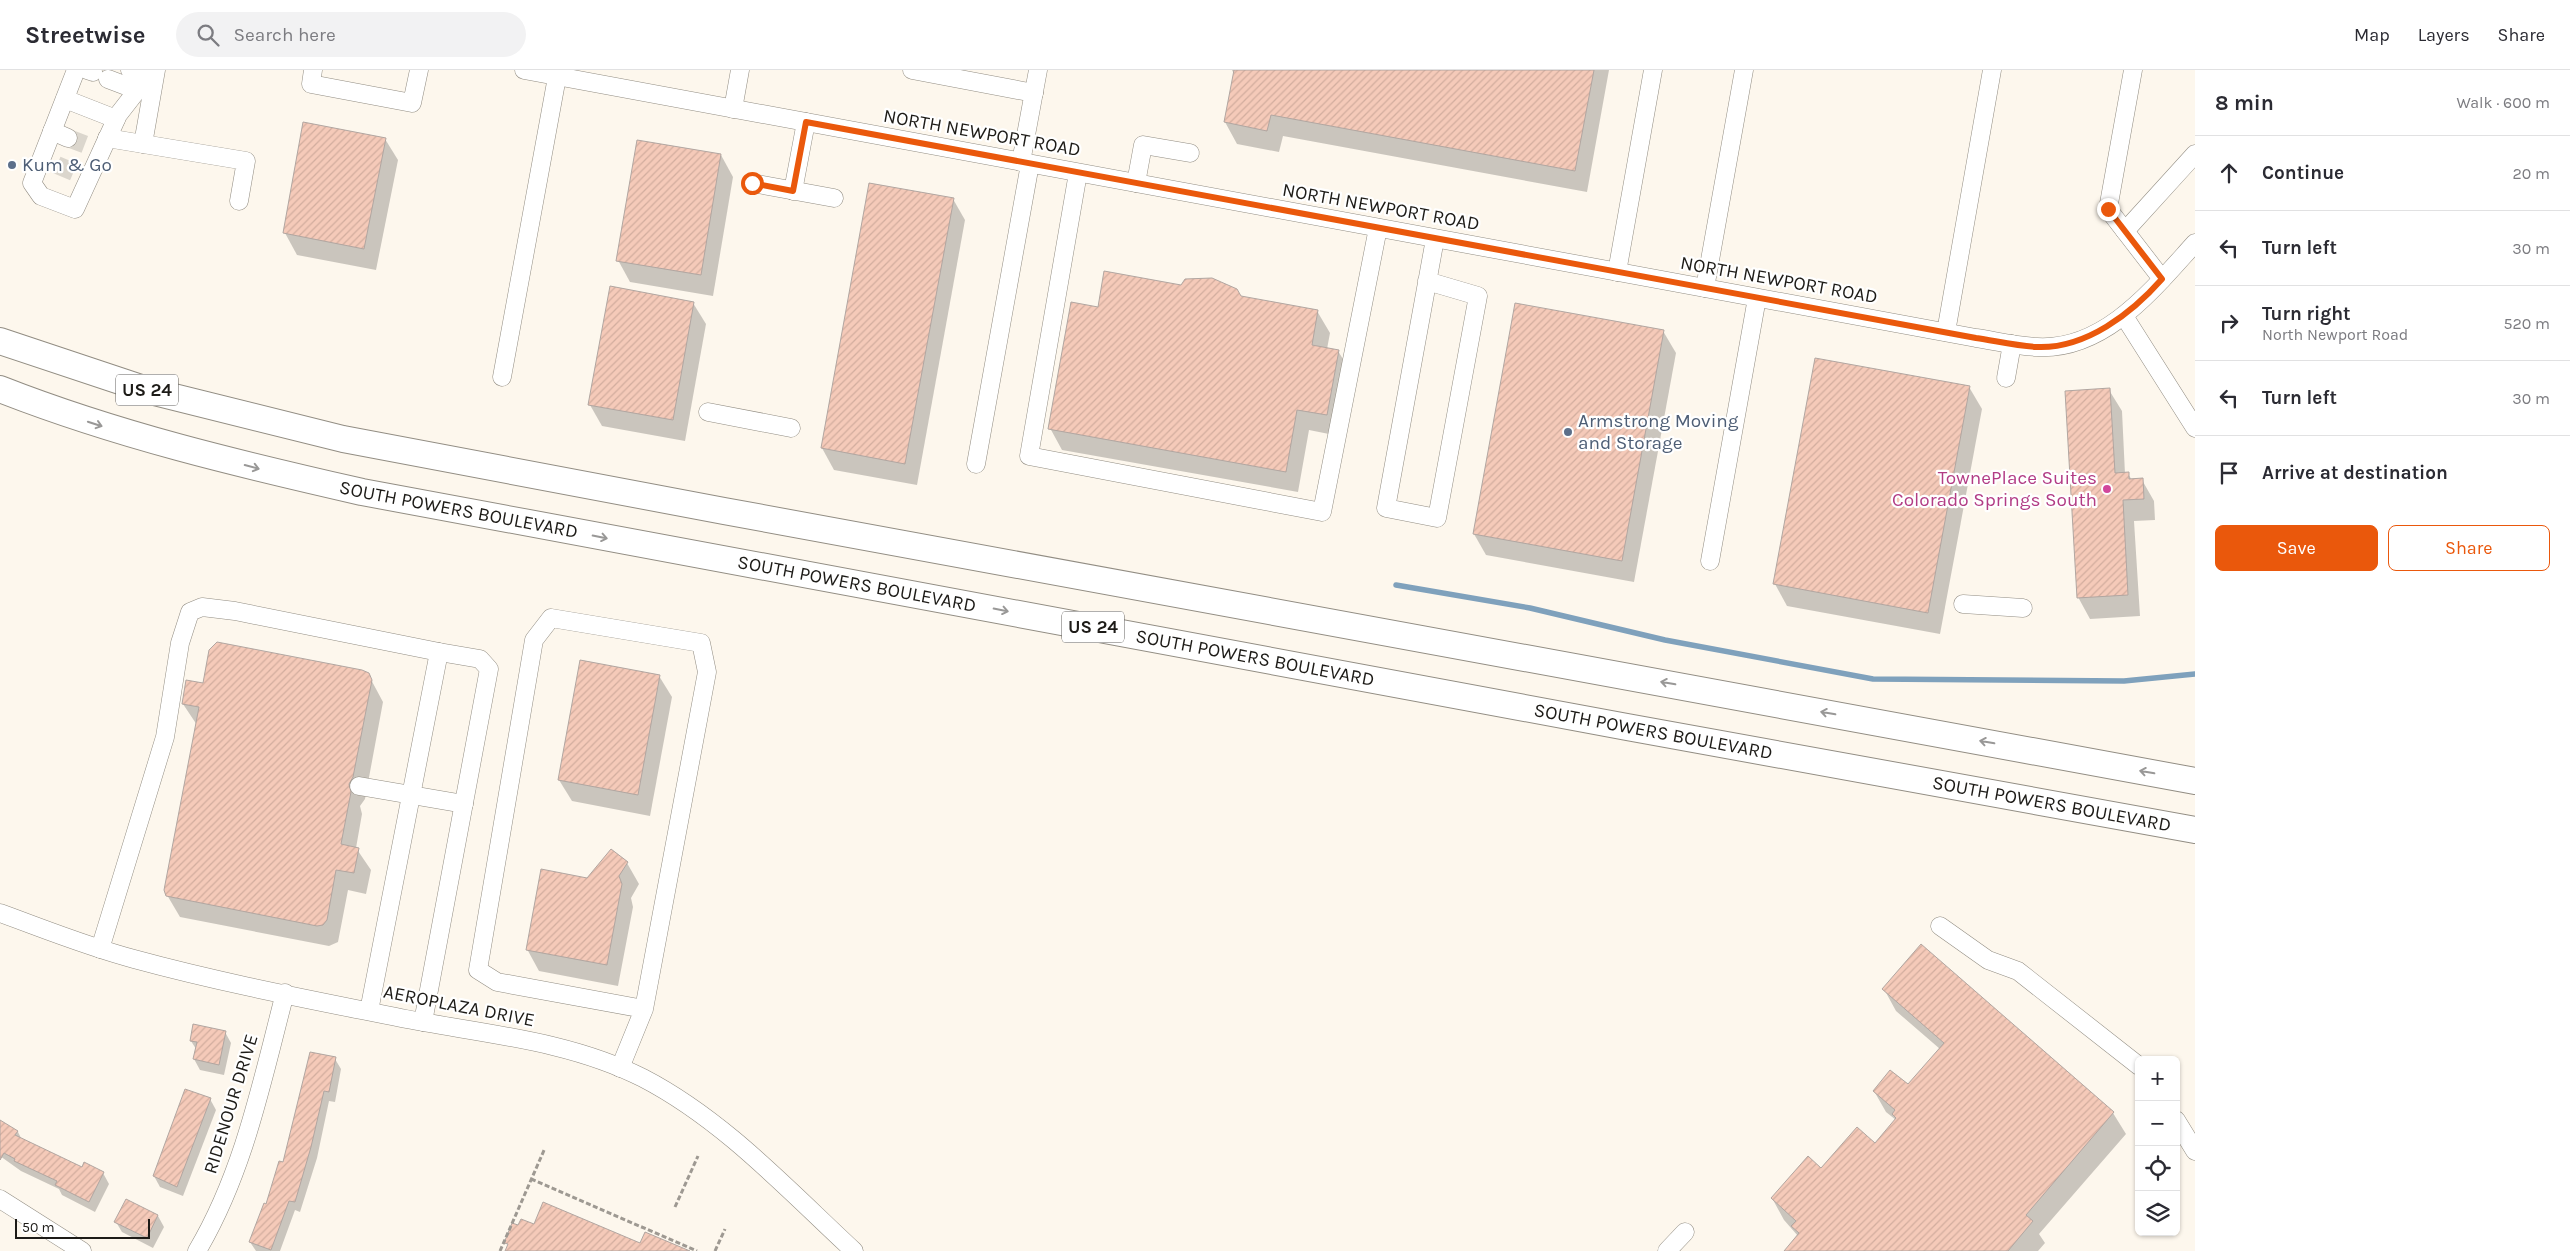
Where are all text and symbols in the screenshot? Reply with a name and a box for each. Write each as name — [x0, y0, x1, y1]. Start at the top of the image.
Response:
search box — [176, 12, 526, 57]
text: Streetwise — [25, 21, 146, 49]
icon: search — [194, 21, 222, 49]
text: Search here — [234, 24, 336, 46]
text: Map — [2354, 24, 2390, 46]
text: Layers — [2418, 24, 2470, 46]
text: Share — [2498, 24, 2545, 46]
text: 8 min — [2215, 91, 2274, 115]
text: Walk · 600 m — [2457, 93, 2550, 112]
street label: NORTH NEWPORT ROAD — [882, 105, 1082, 161]
place label: Kum & Go — [22, 154, 112, 176]
marker: Kum & Go — [6, 159, 18, 171]
icon: ahead — [2215, 159, 2243, 187]
text: Continue — [2262, 162, 2344, 184]
text: 20 m — [2512, 164, 2550, 183]
route start — [741, 172, 764, 195]
street label: NORTH NEWPORT ROAD — [1281, 179, 1481, 235]
route end — [2097, 198, 2120, 221]
icon: left — [2215, 234, 2243, 262]
text: Turn left — [2262, 237, 2337, 259]
text: 30 m — [2512, 239, 2550, 258]
street label: NORTH NEWPORT ROAD — [1679, 252, 1879, 308]
text: Turn right — [2262, 303, 2351, 325]
icon: right — [2215, 309, 2243, 337]
text: 520 m — [2503, 314, 2550, 333]
text: North Newport Road — [2262, 325, 2408, 344]
road number: US 24 — [116, 374, 178, 406]
icon: left — [2215, 384, 2243, 412]
text: Turn left — [2262, 387, 2337, 409]
text: 30 m — [2512, 389, 2550, 408]
place label: Armstrong Moving and Storage — [1578, 410, 1739, 454]
one-way arrow — [87, 419, 103, 429]
marker: Armstrong Moving and Storage — [1562, 426, 1574, 438]
icon: arrive — [2215, 459, 2243, 487]
one-way arrow — [243, 462, 259, 472]
text: Arrive at destination — [2262, 462, 2448, 484]
place label: TownePlace Suites Colorado Springs South — [1892, 467, 2097, 511]
street label: SOUTH POWERS BOULEVARD — [337, 476, 580, 543]
marker: TownePlace Suites Colorado Springs South — [2101, 483, 2113, 495]
button: Save — [2215, 525, 2378, 571]
button: Share — [2388, 525, 2550, 571]
one-way arrow — [591, 532, 607, 542]
street label: SOUTH POWERS BOULEVARD — [736, 551, 978, 617]
one-way arrow — [992, 606, 1008, 615]
road number: US 24 — [1062, 612, 1124, 642]
street label: SOUTH POWERS BOULEVARD — [1134, 625, 1376, 691]
one-way arrow — [1660, 678, 1676, 688]
street label: SOUTH POWERS BOULEVARD — [1532, 699, 1774, 764]
one-way arrow — [1820, 708, 1836, 717]
one-way arrow — [1980, 737, 1996, 747]
one-way arrow — [2139, 767, 2155, 776]
street label: SOUTH POWERS BOULEVARD — [1931, 772, 2173, 836]
street label: AEROPLAZA DRIVE — [382, 981, 536, 1031]
street label: RIDENOUR DRIVE — [199, 1032, 263, 1176]
map controls — [2135, 1056, 2180, 1236]
button: + — [2135, 1056, 2180, 1101]
button: − — [2135, 1101, 2180, 1146]
button: locate — [2135, 1146, 2180, 1191]
button: layers — [2135, 1191, 2180, 1236]
scale bar — [15, 1216, 150, 1239]
text: 50 m — [22, 1219, 55, 1236]

